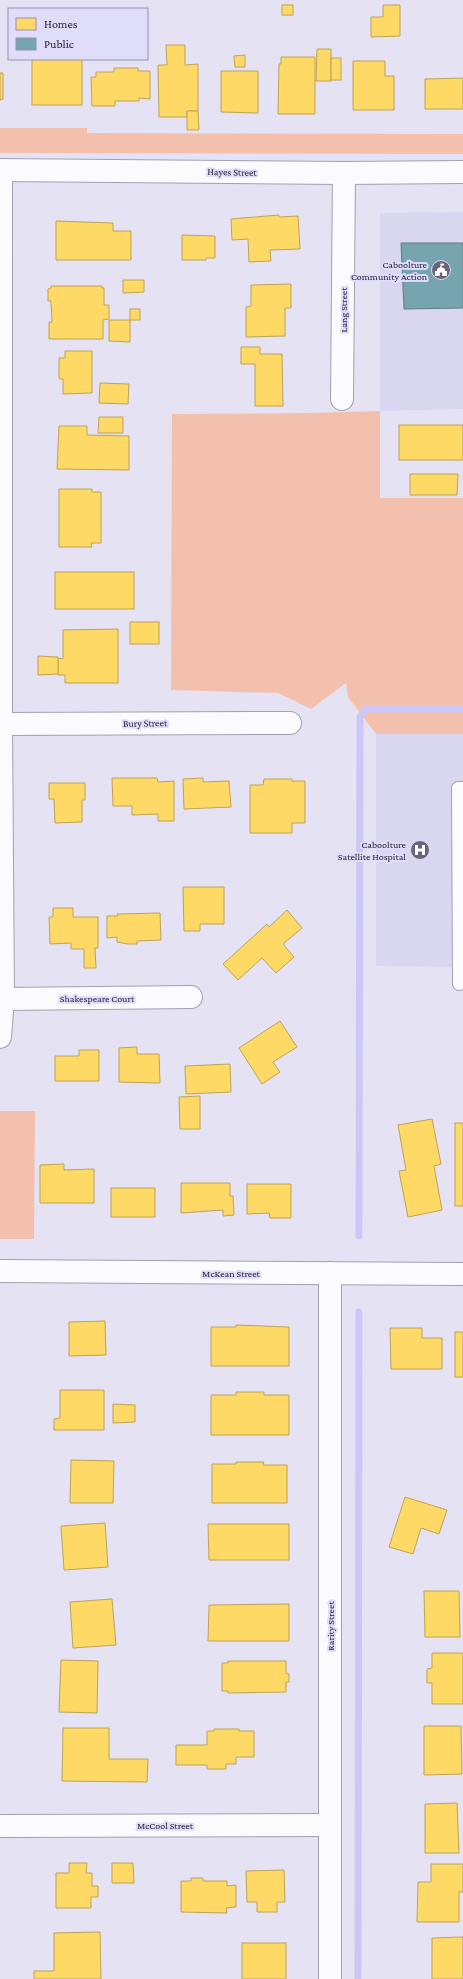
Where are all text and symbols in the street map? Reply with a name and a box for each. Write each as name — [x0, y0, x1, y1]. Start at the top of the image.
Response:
legend — [8, 8, 148, 60]
text: Homes — [44, 17, 78, 31]
text: Public — [44, 37, 74, 51]
street label: Hayes Street — [207, 166, 257, 178]
place label: Caboolture Community Action — [351, 259, 428, 282]
public building icon: Caboolture Community Action — [430, 259, 452, 281]
street label: Lang Street — [338, 287, 349, 333]
street label: Bury Street — [123, 717, 168, 729]
place label: Caboolture Satellite Hospital — [338, 839, 407, 862]
hospital icon: Caboolture Satellite Hospital — [409, 839, 431, 861]
street label: Shakespeare Court — [60, 993, 135, 1004]
street label: McKean Street — [202, 1268, 261, 1279]
street label: Rarity Street — [325, 1601, 336, 1651]
street label: McCool Street — [137, 1820, 194, 1831]

